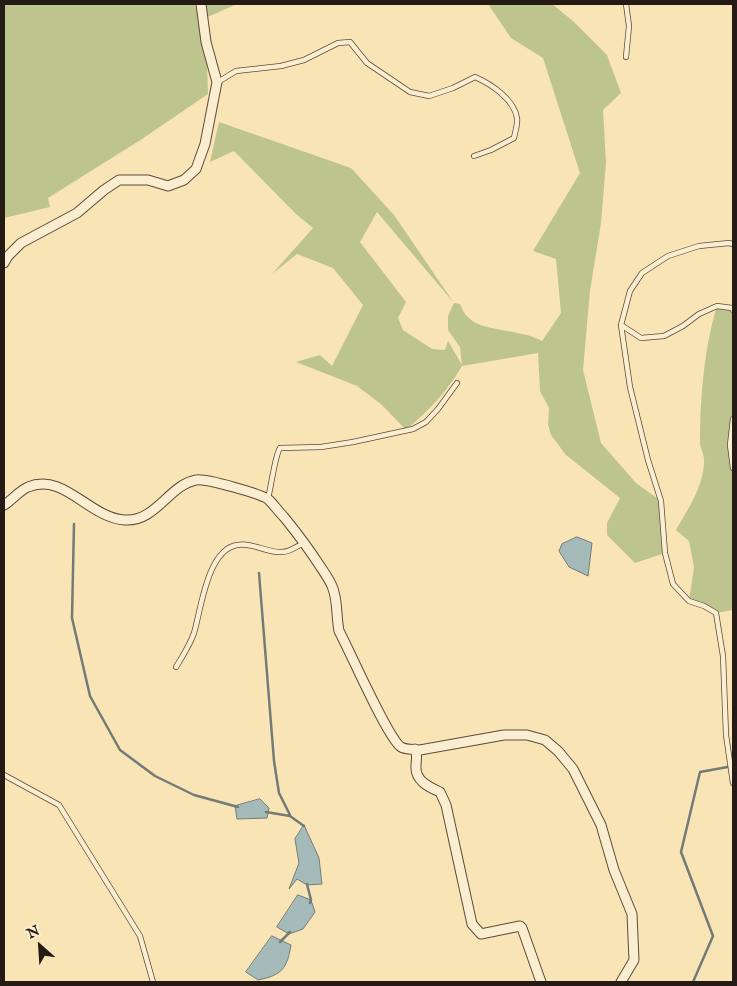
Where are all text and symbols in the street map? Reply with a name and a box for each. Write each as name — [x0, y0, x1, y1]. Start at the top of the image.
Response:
north arrow — [15, 921, 65, 971]
text: N — [24, 922, 43, 943]

